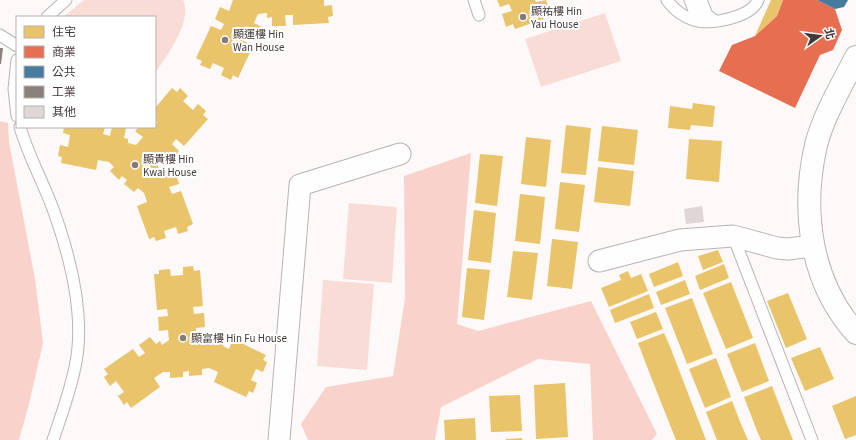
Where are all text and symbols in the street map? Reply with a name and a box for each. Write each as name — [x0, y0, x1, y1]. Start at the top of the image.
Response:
place label: 顯祐樓 Hin Yau House — [530, 4, 582, 32]
marker: 顯祐樓 Hin Yau House — [518, 12, 528, 22]
legend — [16, 16, 156, 128]
north arrow — [800, 16, 840, 56]
text: 住宅 — [52, 24, 76, 41]
place label: 顯運樓 Hin Wan House — [233, 27, 285, 55]
text: 北 — [821, 27, 838, 41]
marker: 顯運樓 Hin Wan House — [220, 35, 230, 45]
text: 商業 — [52, 44, 76, 61]
text: 公共 — [52, 64, 76, 81]
text: 工業 — [52, 84, 76, 101]
text: 其他 — [52, 104, 76, 121]
place label: 顯貴樓 Hin Kwai House — [143, 152, 197, 180]
marker: 顯貴樓 Hin Kwai House — [130, 160, 140, 170]
place label: 顯富樓 Hin Fu House — [191, 331, 287, 346]
marker: 顯富樓 Hin Fu House — [178, 333, 188, 343]

